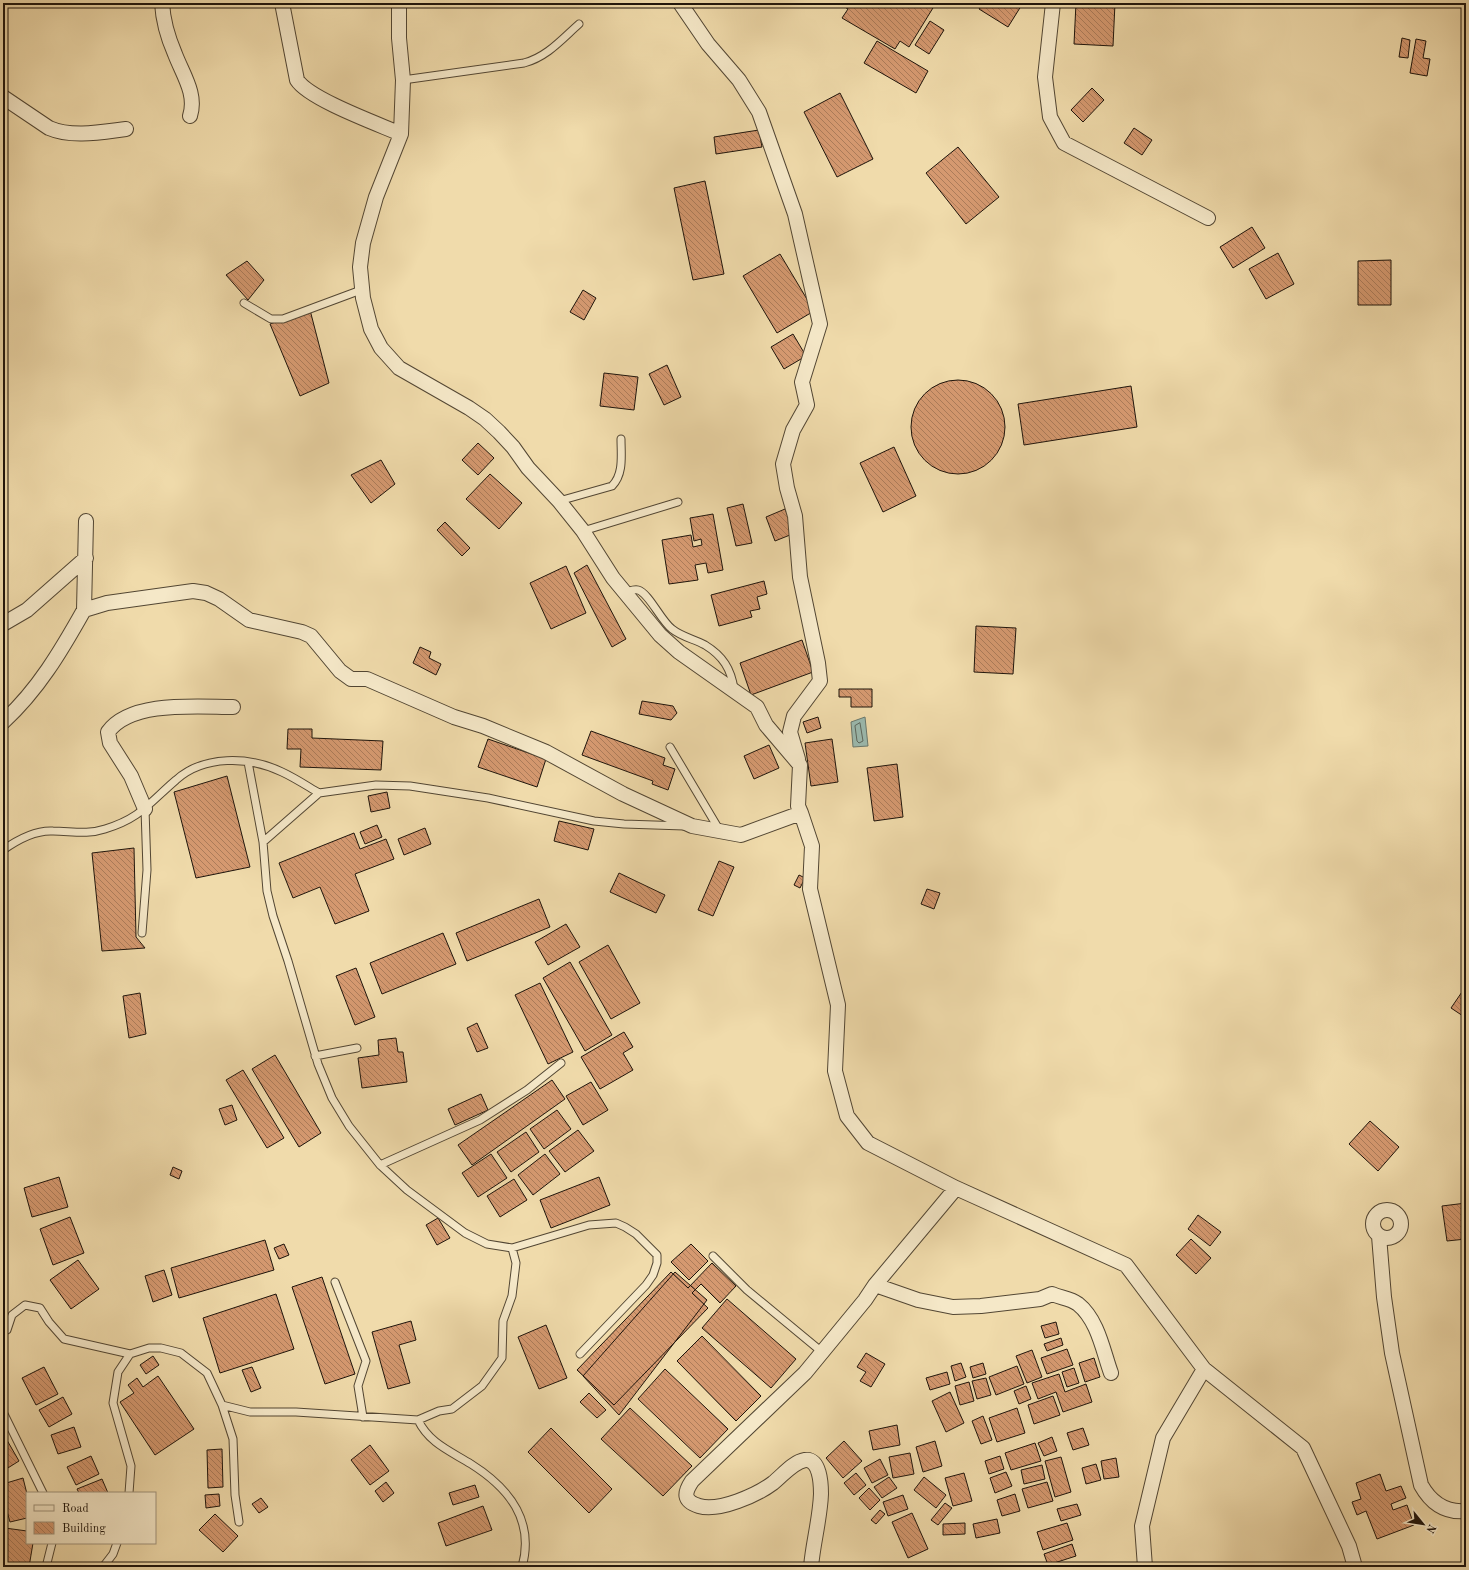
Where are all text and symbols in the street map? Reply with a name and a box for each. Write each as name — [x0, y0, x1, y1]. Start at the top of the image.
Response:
legend — [26, 1492, 156, 1544]
text: Road — [62, 1503, 89, 1515]
north arrow — [1403, 1504, 1443, 1544]
text: N — [1423, 1522, 1437, 1535]
text: Building — [62, 1523, 106, 1535]

